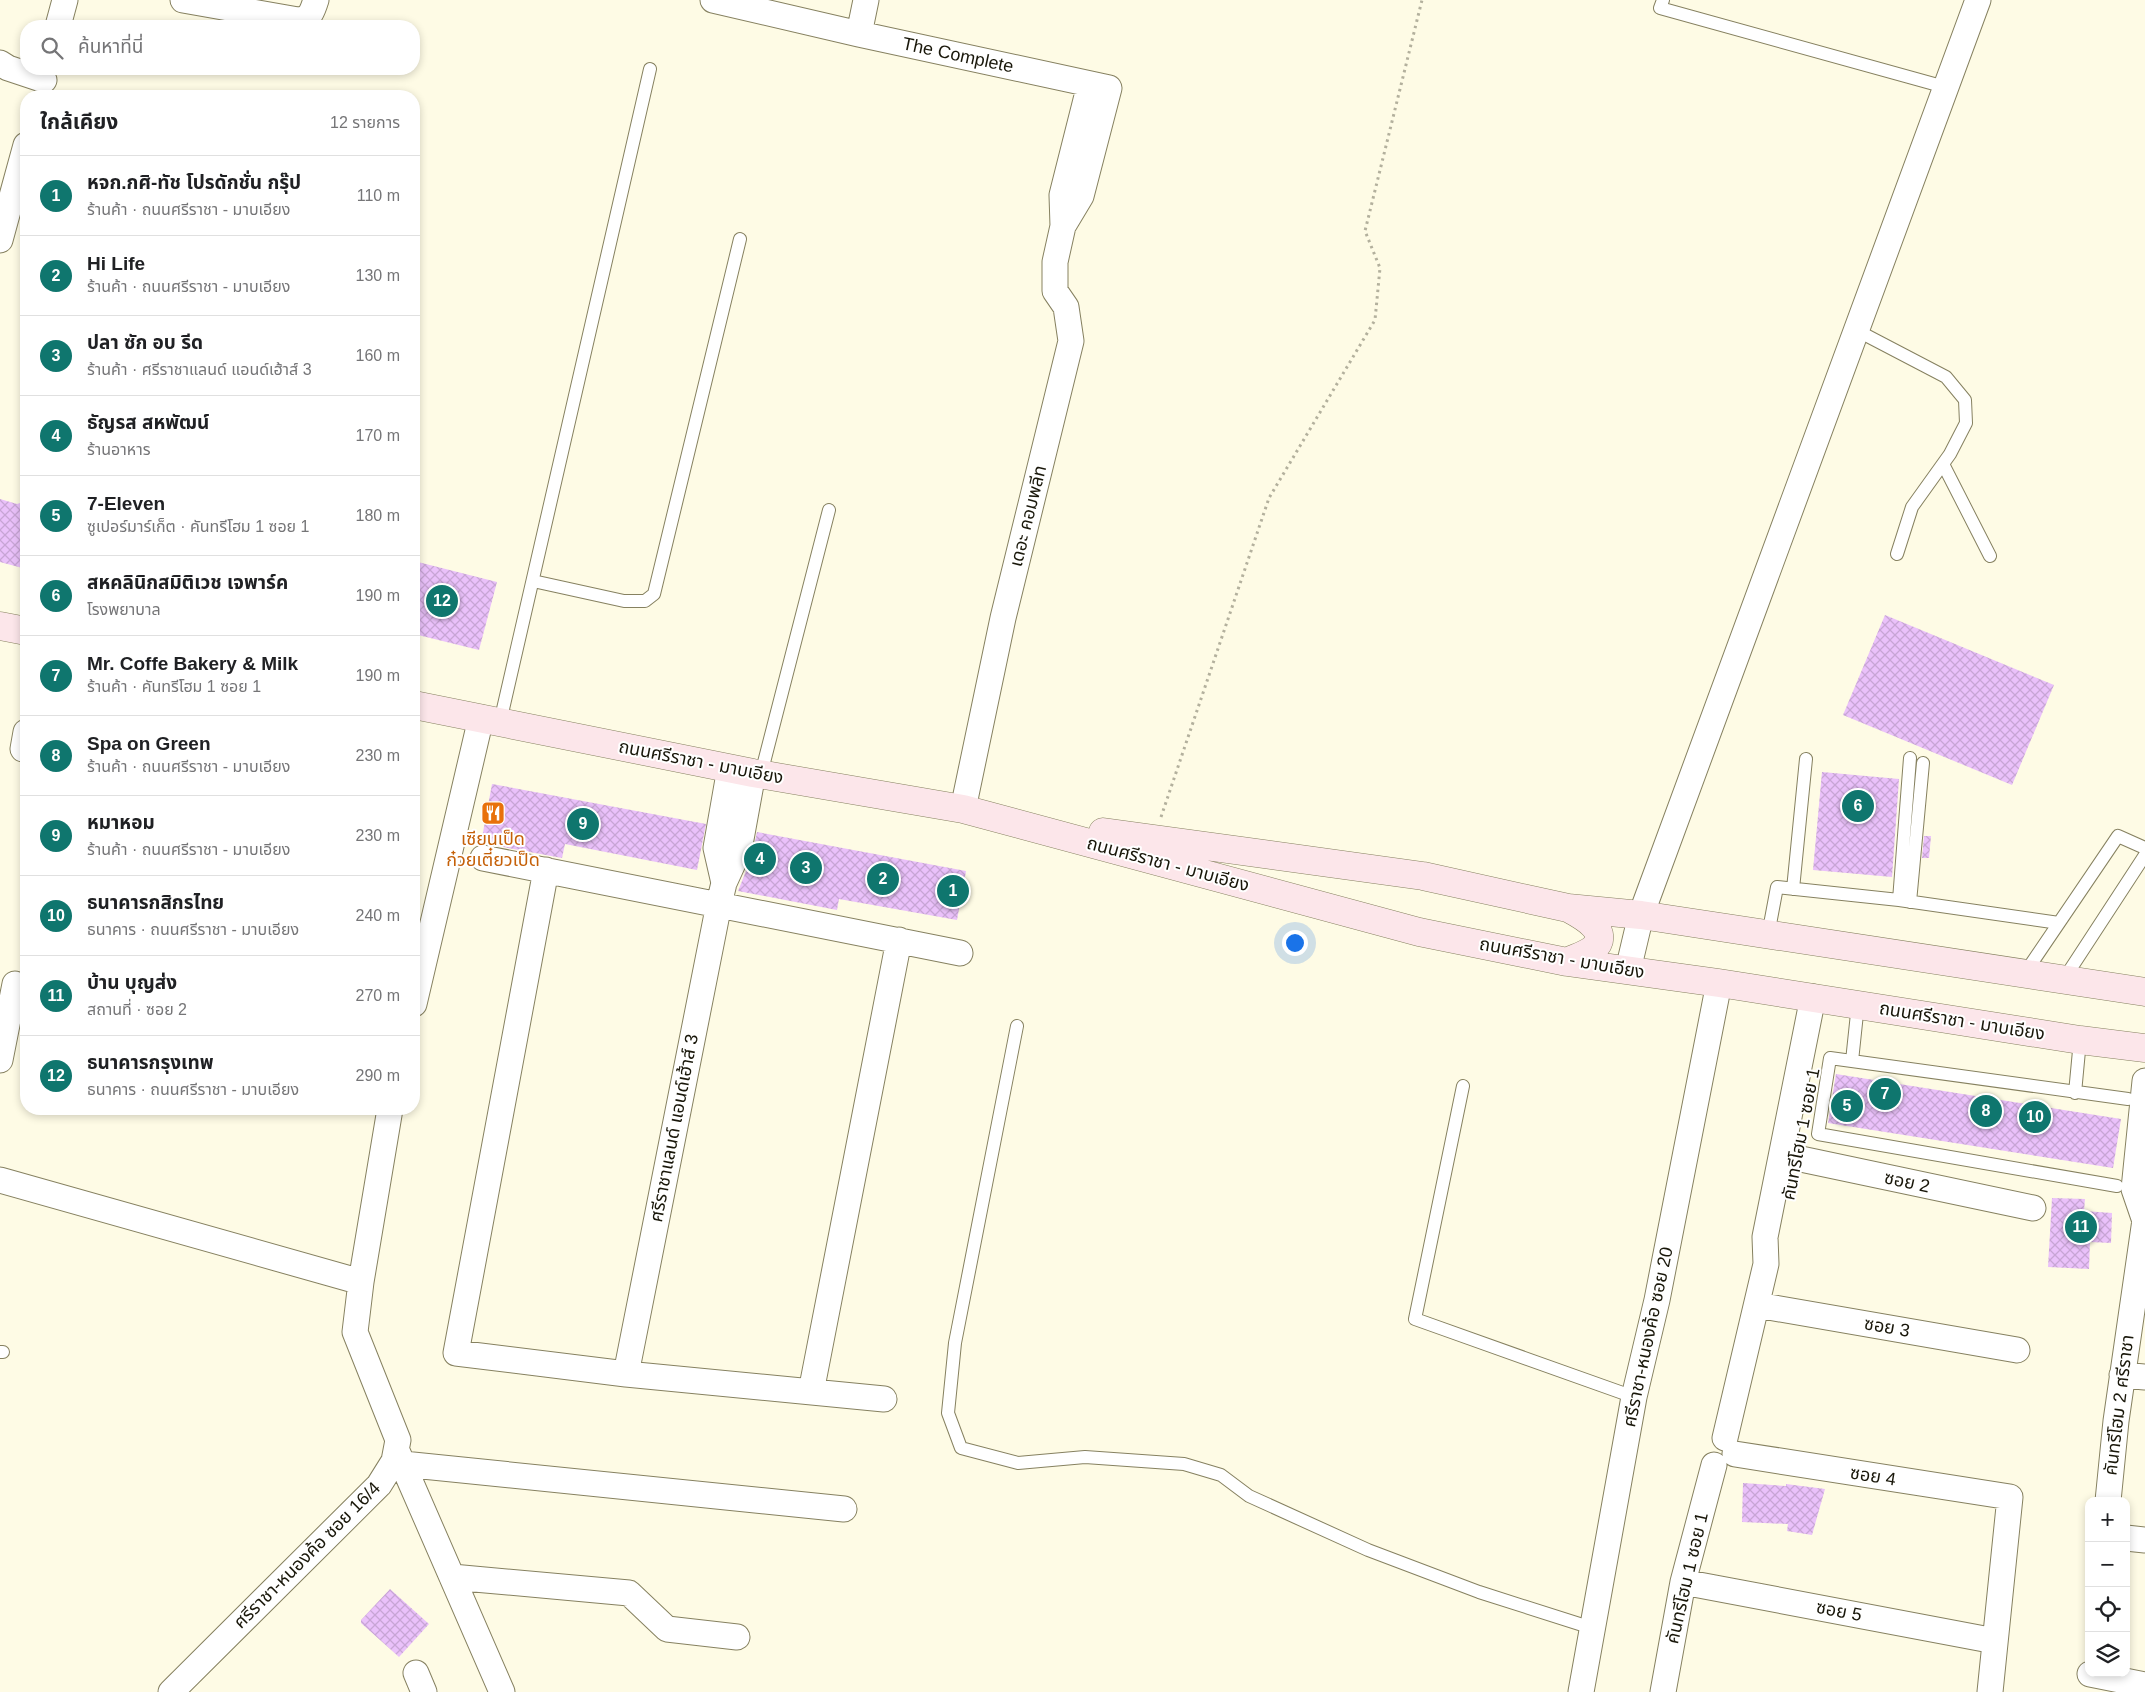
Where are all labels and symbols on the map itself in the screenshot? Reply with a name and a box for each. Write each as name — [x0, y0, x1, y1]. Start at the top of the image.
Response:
street label: The Complete — [901, 33, 1015, 77]
street label: เดอะ คอมพลีท — [1006, 463, 1050, 569]
pin: 12 — [426, 582, 458, 620]
street label: ถนนศรีราชา - มาบเอียง — [617, 736, 785, 788]
pin: 6 — [1842, 787, 1874, 825]
restaurant icon: เซียนเป็ด ก๋วยเตี๋ยวเป็ด — [480, 800, 506, 826]
pin: 9 — [567, 805, 599, 843]
place label: เซียนเป็ด ก๋วยเตี๋ยวเป็ด — [446, 829, 540, 870]
street label: ถนนศรีราชา - มาบเอียง — [1085, 833, 1251, 895]
pin: 4 — [744, 840, 776, 878]
pin: 3 — [790, 849, 822, 887]
pin: 2 — [867, 860, 899, 898]
pin: 1 — [937, 872, 969, 910]
your location — [1282, 930, 1308, 956]
street label: ถนนศรีราชา - มาบเอียง — [1478, 934, 1646, 982]
street label: ถนนศรีราชา - มาบเอียง — [1878, 998, 2046, 1044]
street label: ศรีราชาแลนด์ แอนด์เฮ้าส์ 3 — [646, 1032, 702, 1224]
street label: คันทรีโฮม 1 ซอย 1 — [1778, 1066, 1824, 1202]
pin: 7 — [1869, 1075, 1901, 1113]
pin: 5 — [1831, 1087, 1863, 1125]
pin: 8 — [1970, 1092, 2002, 1130]
pin: 10 — [2019, 1098, 2051, 1136]
street label: ซอย 2 — [1882, 1167, 1932, 1197]
pin: 11 — [2065, 1208, 2097, 1246]
street label: ศรีราชา-หนองค้อ ซอย 20 — [1619, 1245, 1677, 1429]
street label: ซอย 3 — [1863, 1313, 1911, 1341]
street label: คันทรีโฮม 2 ศรีราชา — [2100, 1333, 2138, 1477]
street label: ซอย 4 — [1849, 1463, 1897, 1489]
street label: ศรีราชา-หนองค้อ ซอย 16/4 — [230, 1478, 384, 1632]
street label: คันทรีโฮม 1 ซอย 1 — [1662, 1510, 1712, 1646]
street label: ซอย 5 — [1814, 1597, 1864, 1625]

